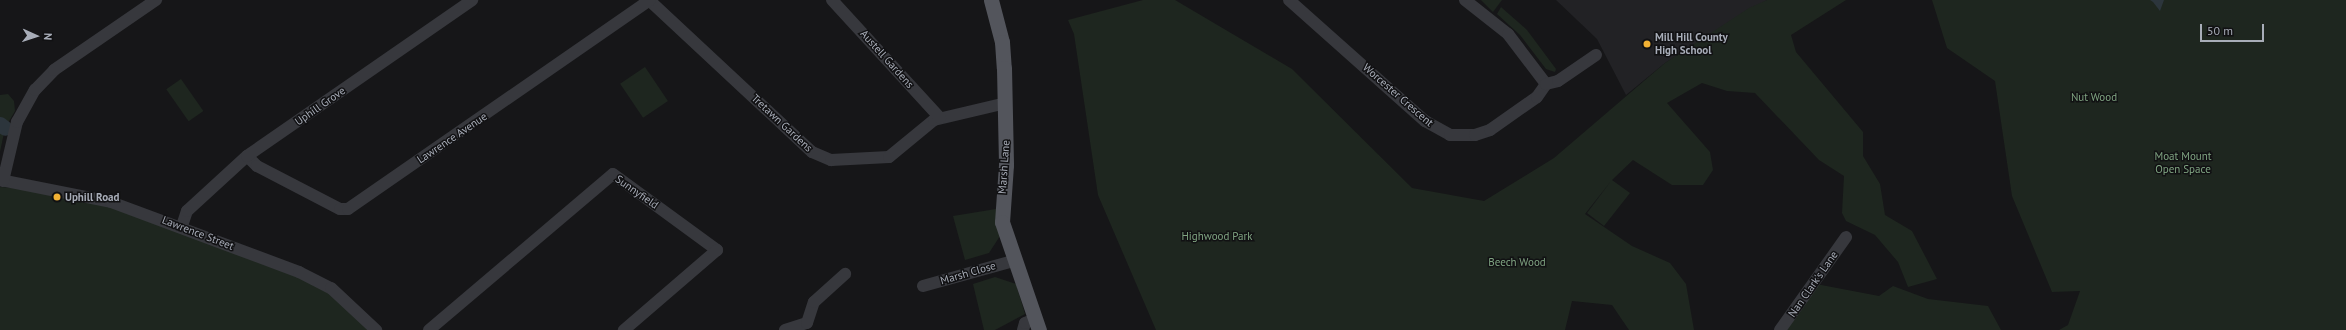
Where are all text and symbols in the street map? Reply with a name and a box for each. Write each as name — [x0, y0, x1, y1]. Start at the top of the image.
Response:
north arrow — [16, 16, 56, 56]
scale bar — [2202, 16, 2266, 42]
text: 50 m — [2207, 23, 2233, 38]
street label: Austell Gardens — [857, 27, 917, 91]
place label: Mill Hill County High School — [1655, 31, 1728, 57]
text: N — [41, 33, 55, 41]
marker: Mill Hill County High School — [1642, 39, 1652, 49]
street label: Worcester Crescent — [1360, 61, 1436, 129]
street label: Uphill Grove — [292, 84, 348, 128]
park label: Nut Wood — [2071, 90, 2117, 104]
street label: Tretawn Gardens — [749, 91, 815, 155]
street label: Lawrence Avenue — [414, 110, 490, 166]
street label: Marsh Lane — [996, 140, 1012, 194]
park label: Moat Mount Open Space — [2155, 150, 2211, 176]
street label: Sunnyfield — [613, 172, 661, 212]
place label: Uphill Road — [65, 190, 119, 204]
marker: Uphill Road — [52, 192, 62, 202]
street label: Lawrence Street — [160, 213, 236, 253]
park label: Highwood Park — [1181, 229, 1253, 243]
street label: Nan Clark's Lane — [1785, 248, 1841, 320]
park label: Beech Wood — [1488, 255, 1546, 269]
street label: Marsh Close — [939, 259, 997, 287]

